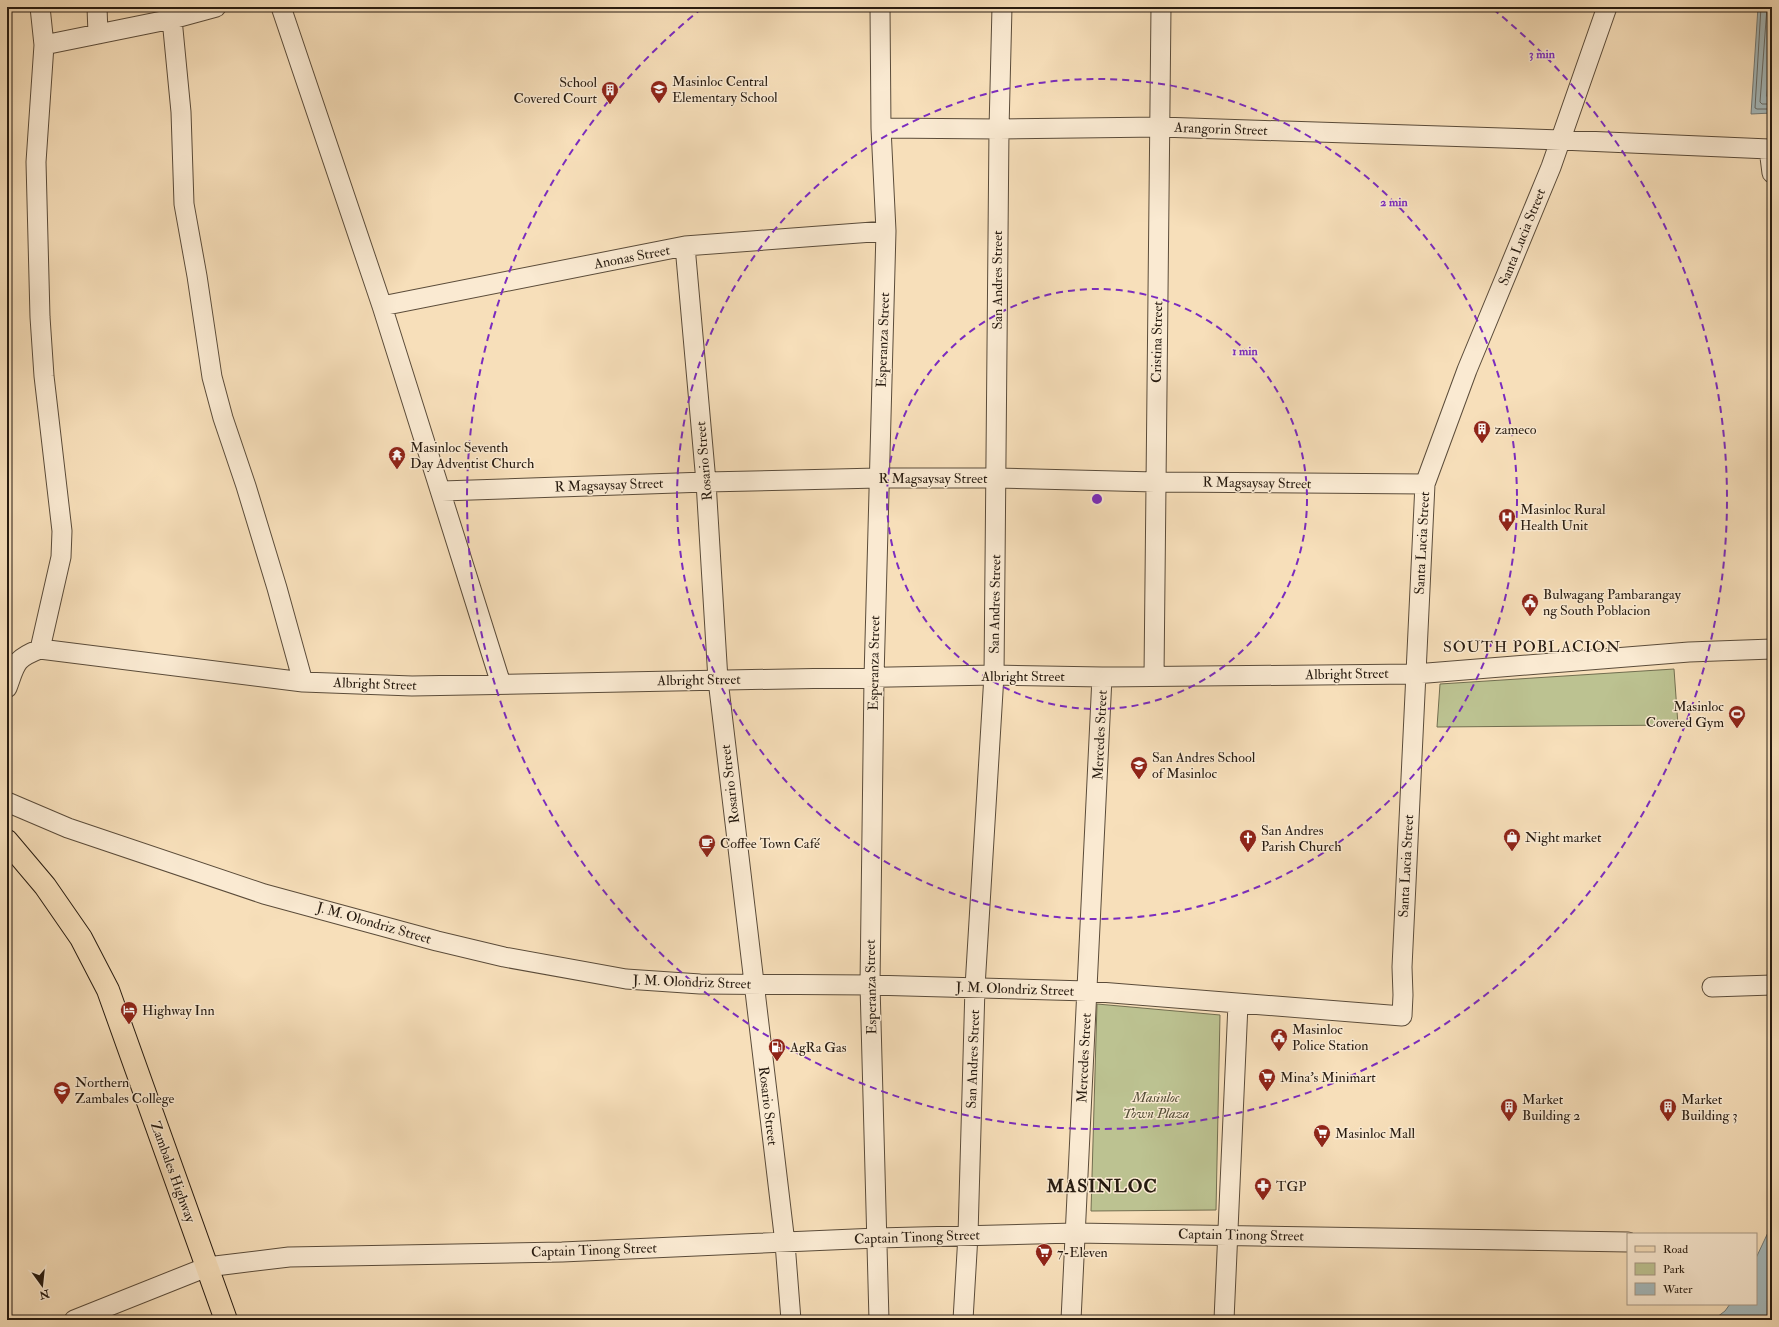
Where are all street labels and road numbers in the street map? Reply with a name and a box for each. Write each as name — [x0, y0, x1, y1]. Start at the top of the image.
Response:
street label: Arangorin Street — [1173, 119, 1269, 139]
street label: Santa Lucia Street — [1495, 186, 1549, 288]
street label: San Andres Street — [989, 230, 1006, 330]
street label: Anonas Street — [591, 241, 672, 273]
street label: Esperanza Street — [873, 292, 894, 388]
street label: Cristina Street — [1148, 301, 1166, 383]
street label: Rosario Street — [692, 420, 716, 501]
street label: R Magsaysay Street — [879, 470, 988, 488]
street label: R Magsaysay Street — [1202, 474, 1312, 493]
street label: R Magsaysay Street — [554, 475, 664, 496]
street label: Santa Lucia Street — [1411, 491, 1433, 595]
street label: San Andres Street — [986, 554, 1004, 654]
street label: Esperanza Street — [865, 615, 884, 711]
street label: Albright Street — [1304, 665, 1389, 683]
street label: Albright Street — [980, 668, 1065, 685]
street label: Albright Street — [656, 671, 741, 689]
street label: Albright Street — [332, 674, 418, 694]
street label: Mercedes Street — [1089, 689, 1111, 780]
street label: Rosario Street — [717, 743, 743, 824]
street label: Santa Lucia Street — [1395, 814, 1417, 918]
street label: J. M. Olondriz Street — [314, 898, 434, 948]
street label: Esperanza Street — [862, 939, 881, 1035]
street label: J. M. Olondriz Street — [632, 971, 752, 993]
street label: J. M. Olondriz Street — [955, 978, 1075, 1000]
street label: San Andres Street — [963, 1009, 983, 1109]
street label: Mercedes Street — [1073, 1012, 1095, 1103]
street label: Rosario Street — [755, 1066, 781, 1147]
street label: Zambales Highway — [146, 1119, 199, 1226]
street label: Captain Tinong Street — [1178, 1225, 1305, 1246]
street label: Captain Tinong Street — [854, 1226, 981, 1249]
street label: Captain Tinong Street — [531, 1239, 658, 1262]

